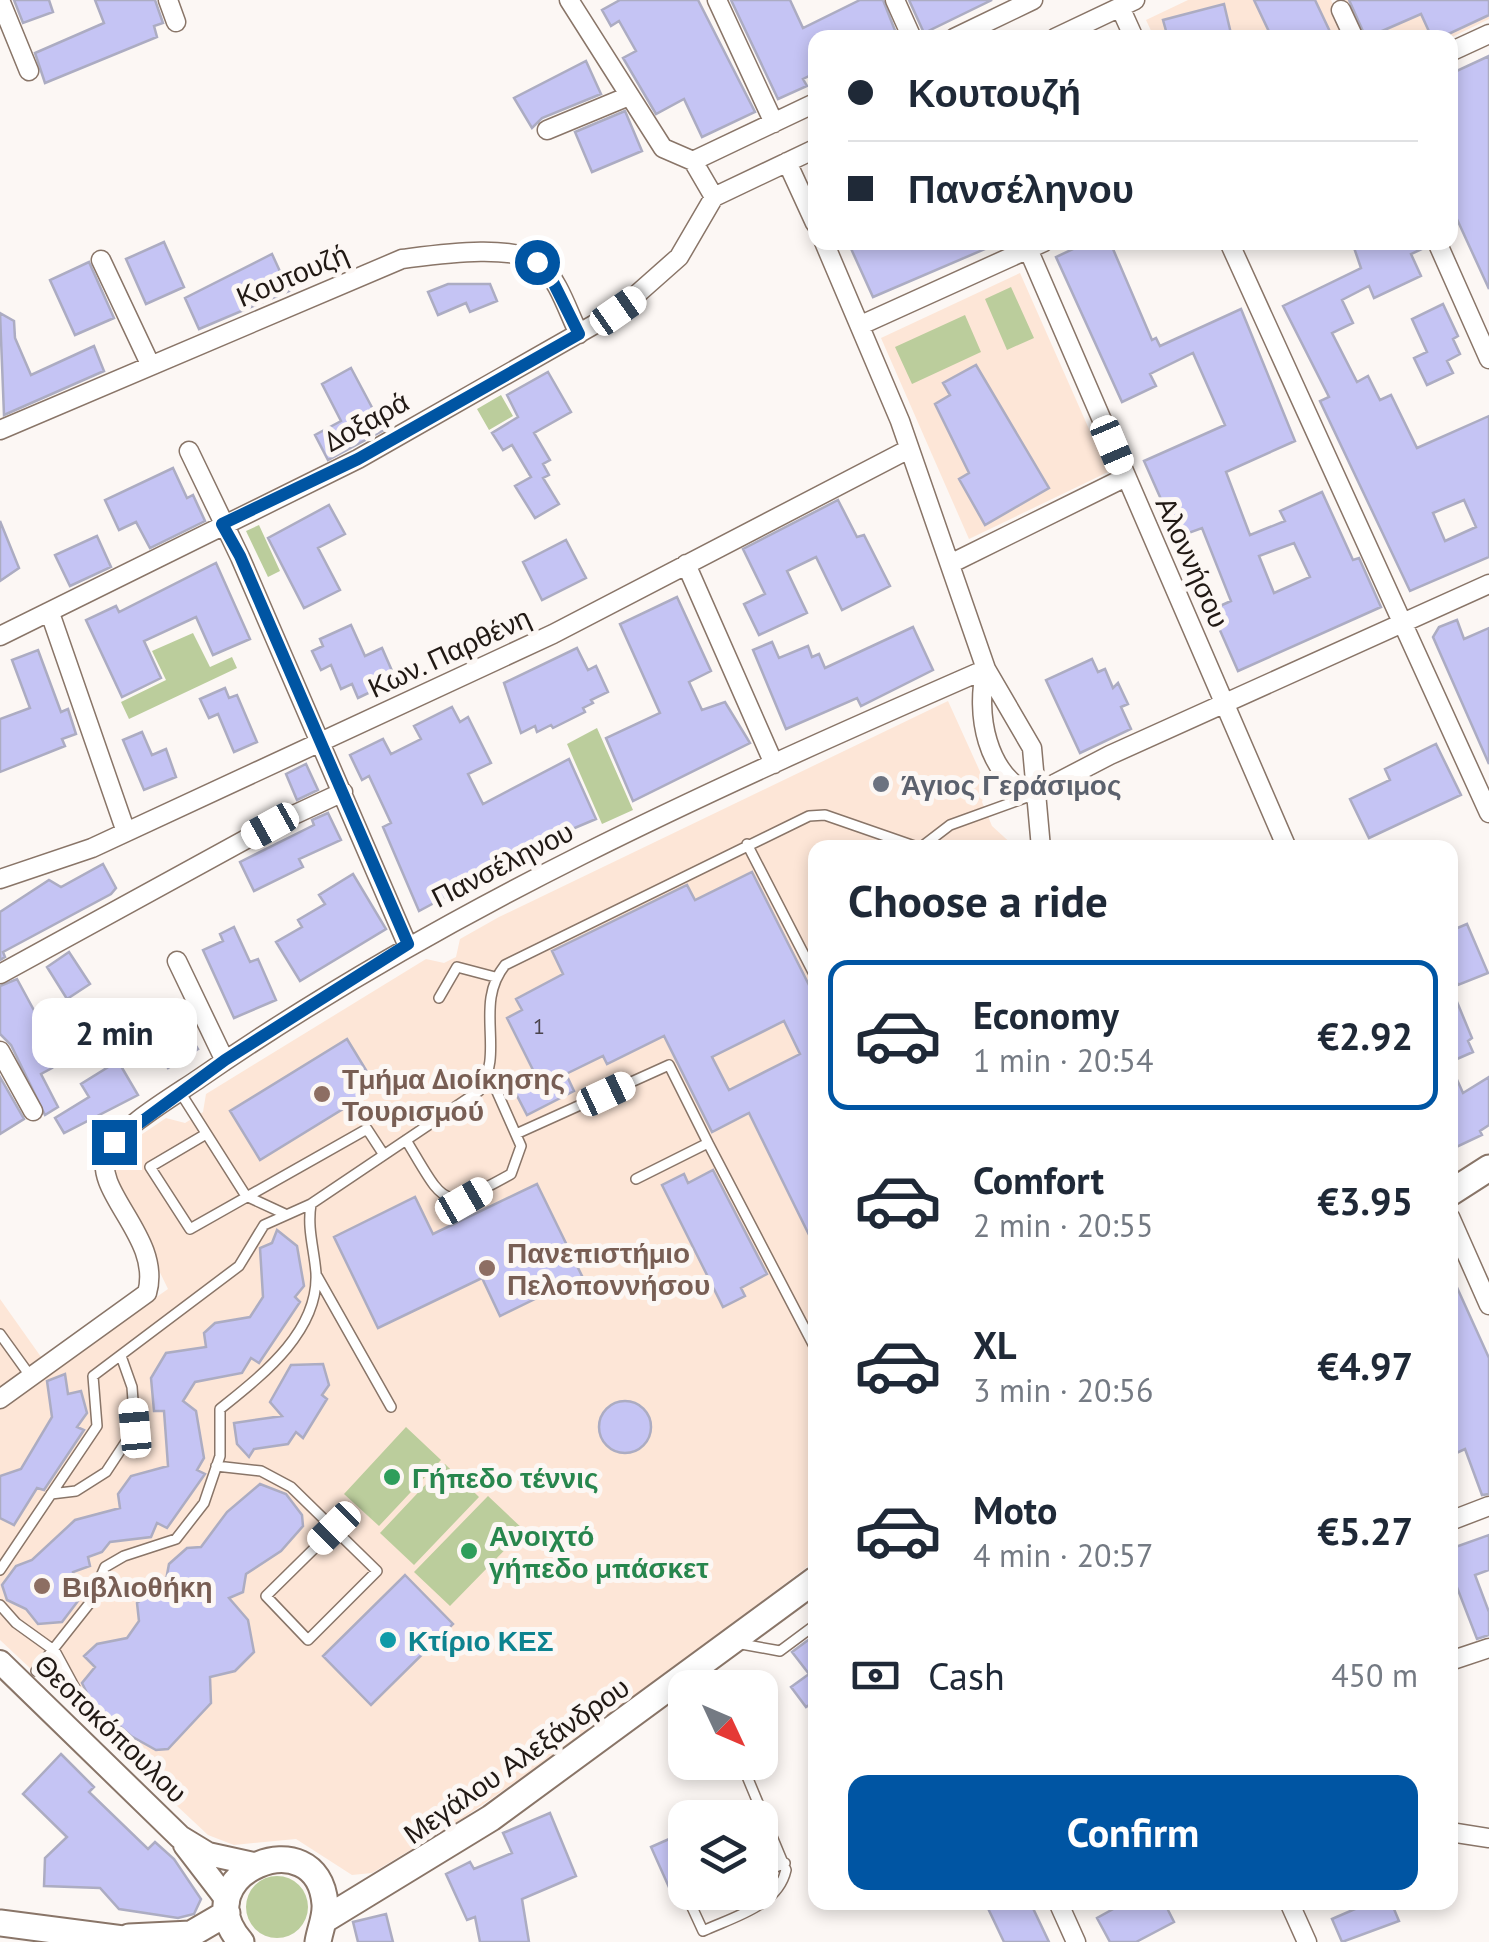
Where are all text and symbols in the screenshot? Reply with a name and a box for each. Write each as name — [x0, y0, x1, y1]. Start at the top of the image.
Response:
text: Κουτουζή — [908, 68, 1081, 117]
text: Πανσέληνου — [908, 164, 1134, 213]
street label: Κουτουζή — [230, 235, 354, 315]
route start — [515, 240, 560, 285]
car — [585, 282, 651, 340]
street label: Δοξαρά — [317, 383, 415, 459]
car — [1086, 412, 1138, 478]
street label: Αλοννήσου — [1148, 491, 1238, 633]
street label: Κων. Παρθένη — [362, 598, 536, 706]
place label: Άγιος Γεράσιμος — [901, 766, 1121, 803]
marker: Άγιος Γεράσιμος — [870, 773, 892, 795]
car — [236, 798, 304, 854]
street label: Πανσέληνου — [425, 812, 579, 916]
text: Choose a ride — [848, 871, 1108, 929]
icon: car — [853, 990, 943, 1080]
text: Economy — [973, 990, 1119, 1039]
callout: 2 min — [32, 997, 196, 1067]
text: €2.92 — [1317, 1011, 1413, 1060]
text: 2 min — [75, 1012, 154, 1054]
house number: 1 — [533, 1012, 545, 1040]
text: 1 min · 20:54 — [973, 1039, 1153, 1081]
place label: Τμήμα Διοίκησης Τουρισμού — [342, 1060, 565, 1129]
car — [572, 1068, 640, 1120]
marker: Τμήμα Διοίκησης Τουρισμού — [311, 1083, 333, 1105]
route end — [92, 1120, 137, 1165]
icon: car — [853, 1155, 943, 1245]
text: Comfort — [973, 1155, 1104, 1204]
car — [431, 1173, 497, 1229]
text: €3.95 — [1317, 1176, 1413, 1225]
text: 2 min · 20:55 — [973, 1204, 1153, 1246]
place label: Πανεπιστήμιο Πελοποννήσου — [507, 1234, 710, 1303]
marker: Πανεπιστήμιο Πελοποννήσου — [476, 1257, 498, 1279]
icon: car — [853, 1320, 943, 1410]
text: XL — [973, 1320, 1017, 1369]
text: €4.97 — [1317, 1341, 1413, 1390]
text: 3 min · 20:56 — [973, 1369, 1153, 1411]
car — [117, 1397, 153, 1459]
place label: Γήπεδο τέννις — [412, 1459, 599, 1496]
marker: Γήπεδο τέννις — [381, 1466, 403, 1488]
icon: car — [853, 1485, 943, 1575]
text: Moto — [973, 1485, 1057, 1534]
car — [302, 1496, 366, 1560]
text: €5.27 — [1317, 1506, 1413, 1555]
place label: Ανοιχτό γήπεδο μπάσκετ — [489, 1517, 709, 1586]
text: 4 min · 20:57 — [973, 1534, 1153, 1576]
marker: Ανοιχτό γήπεδο μπάσκετ — [458, 1540, 480, 1562]
place label: Βιβλιοθήκη — [62, 1568, 213, 1605]
marker: Βιβλιοθήκη — [31, 1575, 53, 1597]
place label: Κτίριο ΚΕΣ — [408, 1622, 554, 1659]
marker: Κτίριο ΚΕΣ — [377, 1629, 399, 1651]
street label: Θεοτοκόπουλου — [27, 1646, 195, 1810]
icon: cash — [848, 1648, 903, 1703]
text: Cash — [928, 1651, 1005, 1700]
text: 450 m — [1331, 1654, 1418, 1696]
street label: Μεγάλου Αλεξάνδρου — [396, 1668, 636, 1852]
north arrow — [668, 1670, 778, 1780]
map controls — [668, 1670, 778, 1910]
button: Confirm — [848, 1775, 1418, 1890]
button: layers — [668, 1800, 778, 1910]

